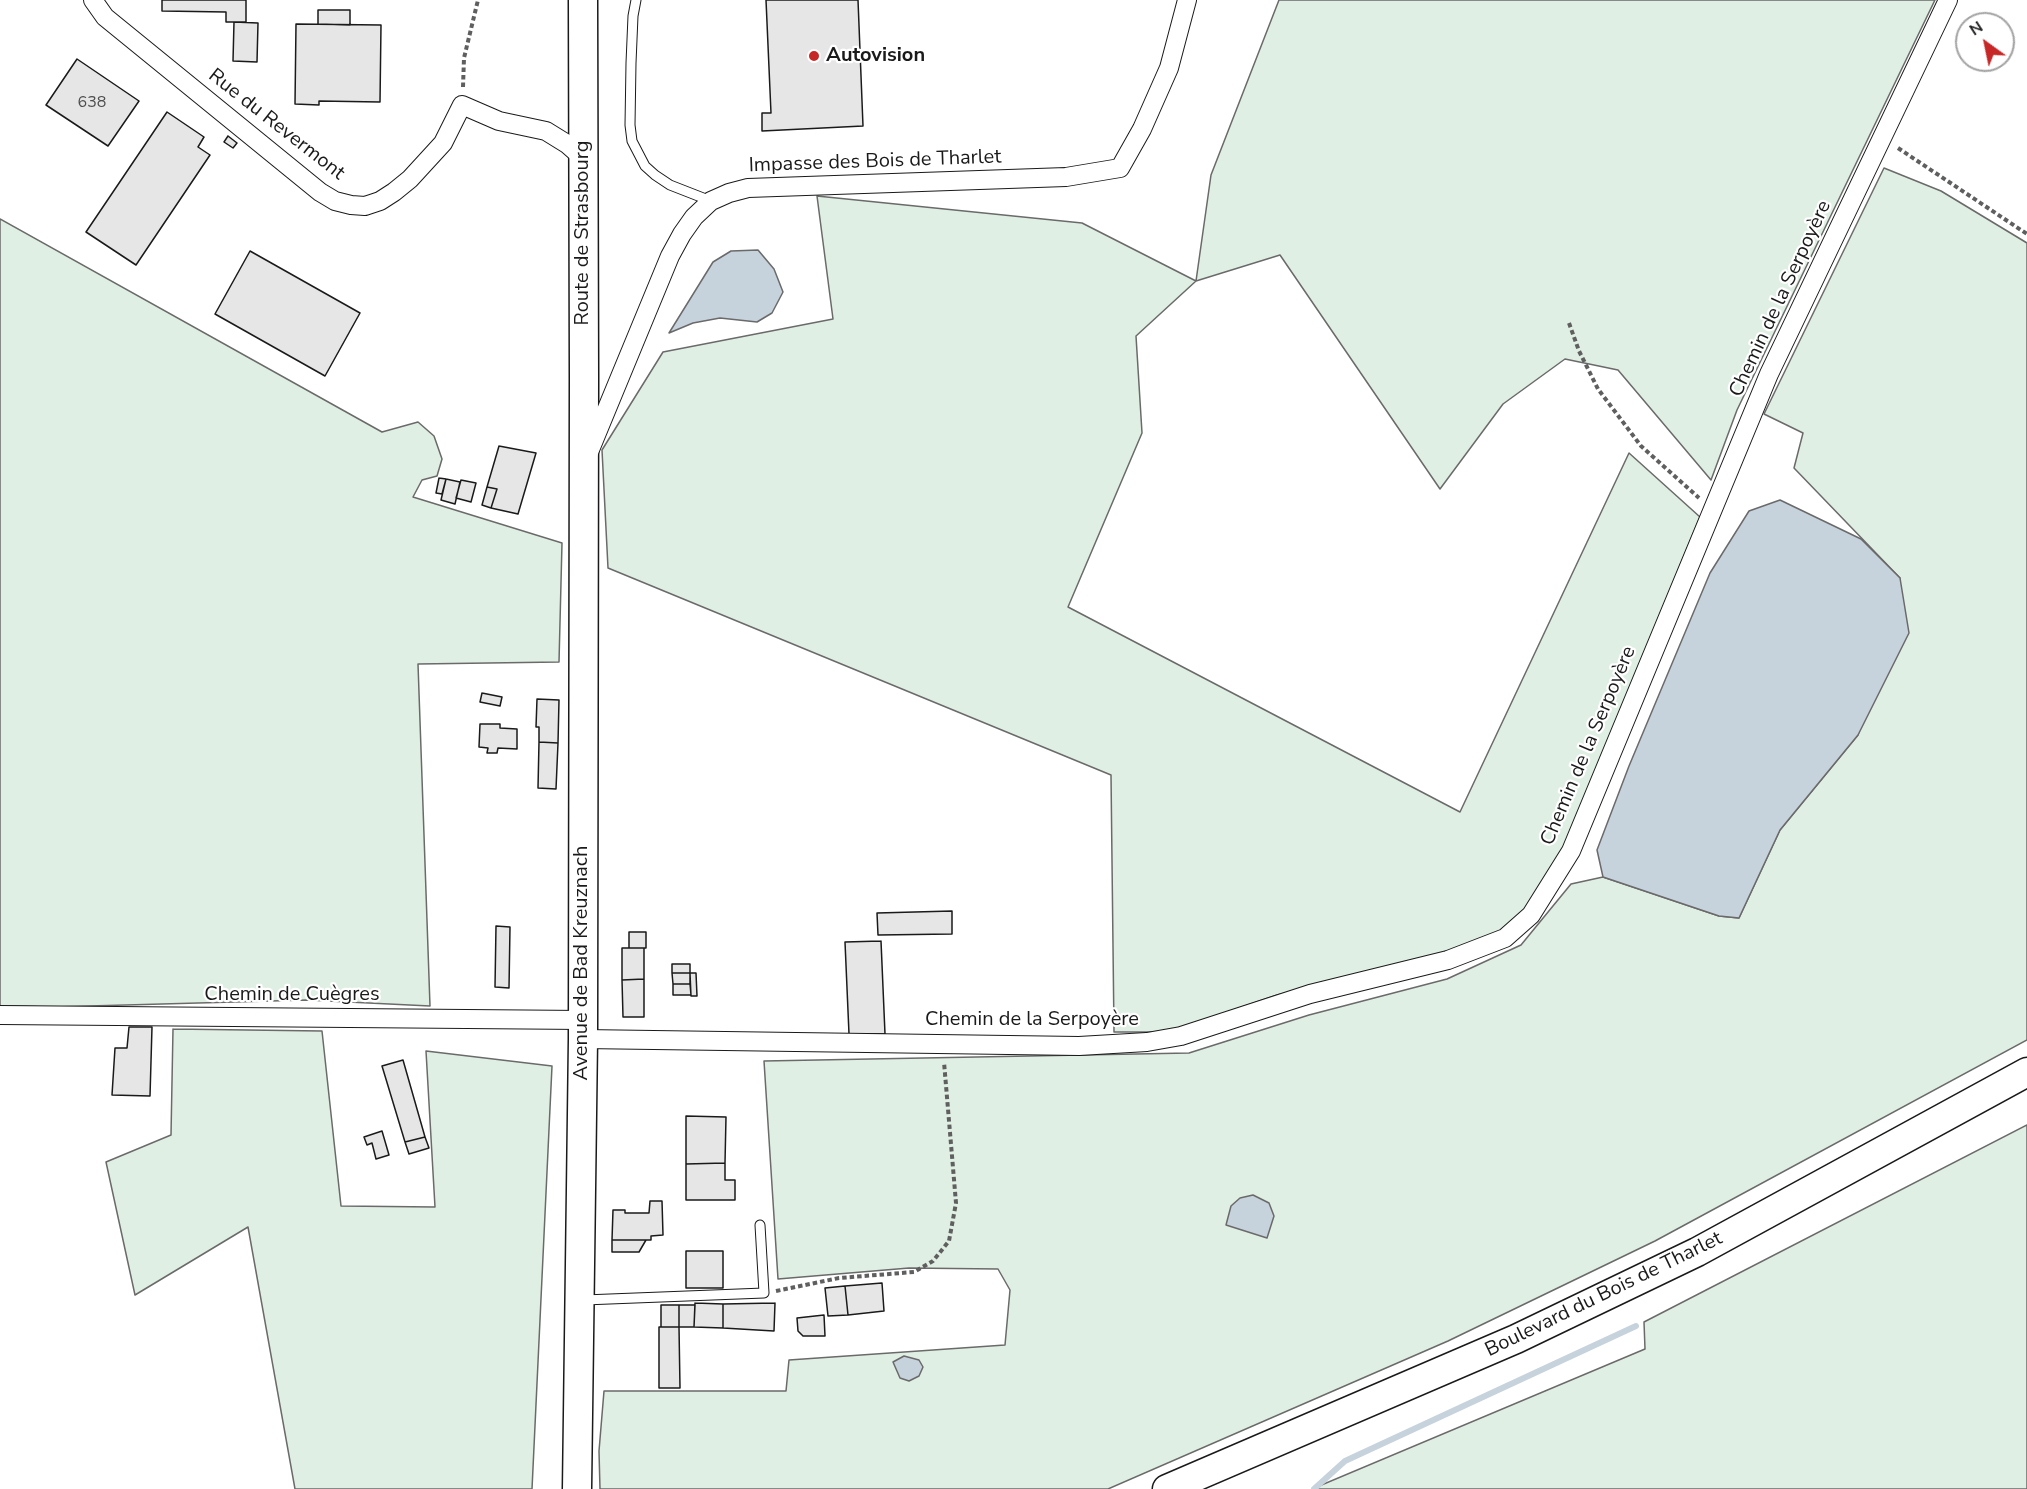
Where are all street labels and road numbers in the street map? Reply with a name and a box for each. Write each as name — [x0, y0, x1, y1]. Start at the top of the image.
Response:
street label: Rue du Revermont — [203, 64, 349, 186]
street label: Route de Strasbourg — [571, 141, 595, 325]
street label: Impasse des Bois de Tharlet — [748, 146, 1002, 178]
street label: Chemin de la Serpoyère — [1725, 197, 1837, 401]
street label: Chemin de la Serpoyère — [1536, 643, 1642, 849]
street label: Avenue de Bad Kreuznach — [570, 846, 594, 1080]
street label: Chemin de Cuègres — [204, 983, 380, 1007]
street label: Chemin de la Serpoyère — [925, 1008, 1139, 1032]
street label: Boulevard du Bois de Tharlet — [1482, 1227, 1726, 1363]

